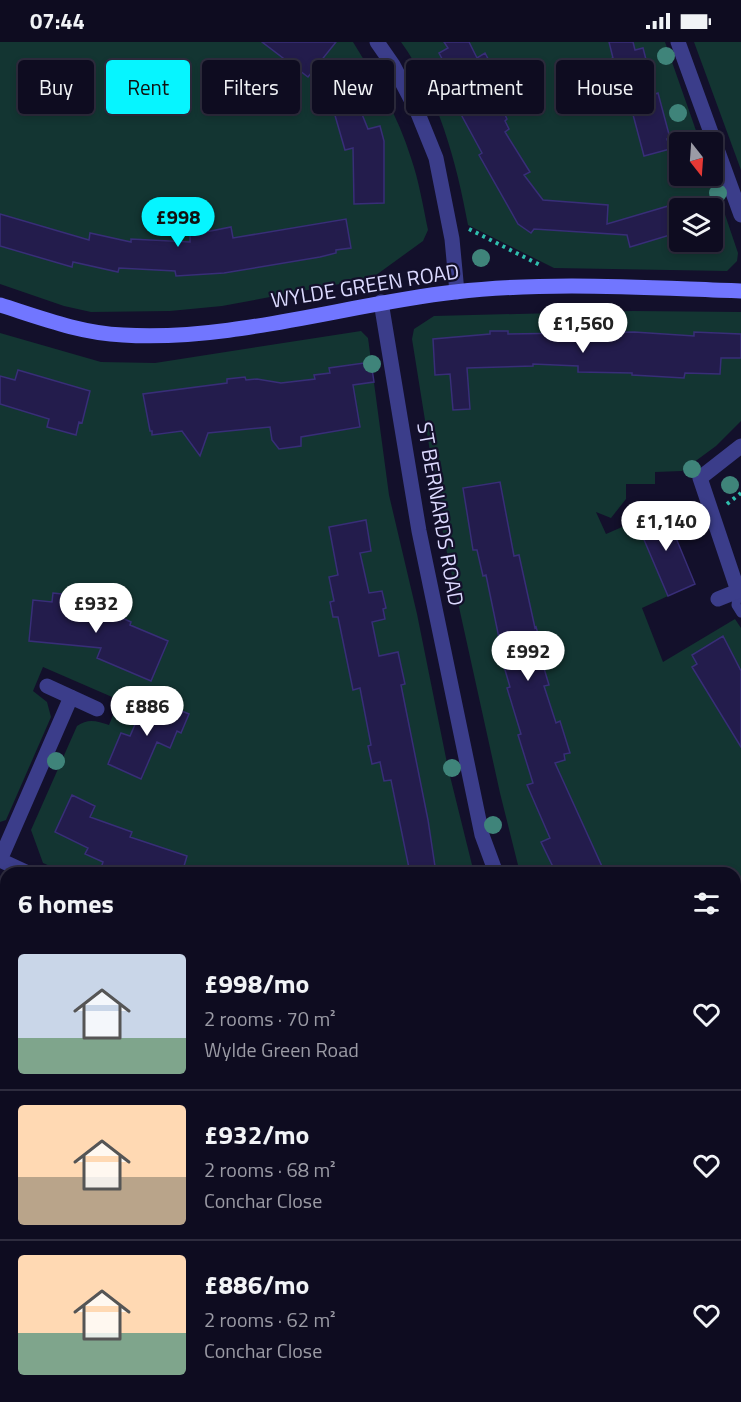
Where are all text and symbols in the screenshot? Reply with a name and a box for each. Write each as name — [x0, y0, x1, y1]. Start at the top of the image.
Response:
text: 07:44 — [30, 4, 85, 38]
chip: Buy — [18, 60, 94, 114]
chip: Rent — [106, 60, 190, 114]
chip: Filters — [202, 60, 300, 114]
chip: New — [312, 60, 394, 114]
chip: Apartment — [406, 60, 544, 114]
chip: House — [556, 60, 654, 114]
north arrow — [669, 132, 723, 186]
map controls — [669, 132, 723, 252]
pin: £998 — [142, 197, 214, 248]
button: layers — [669, 198, 723, 252]
text: £998 — [156, 201, 200, 232]
street label: WYLDE GREEN ROAD — [268, 254, 461, 316]
pin: £1,560 — [534, 303, 632, 354]
text: £1,560 — [552, 307, 614, 338]
street label: ST BERNARDS ROAD — [409, 419, 473, 608]
pin: £1,140 — [617, 501, 715, 552]
text: £1,140 — [635, 505, 697, 536]
pin: £932 — [60, 583, 132, 634]
text: £932 — [74, 587, 118, 618]
pin: £992 — [492, 631, 564, 682]
text: £992 — [506, 635, 550, 666]
pin: £886 — [111, 686, 183, 737]
text: £886 — [125, 690, 169, 721]
text: 6 homes — [18, 884, 114, 923]
icon: filters — [690, 887, 723, 920]
text: £998/mo — [204, 964, 309, 1003]
icon: home — [66, 978, 138, 1050]
icon: heart — [690, 998, 723, 1031]
text: 2 rooms · 70 m² — [204, 1003, 336, 1034]
text: Wylde Green Road — [204, 1034, 359, 1065]
text: £932/mo — [204, 1115, 309, 1154]
icon: home — [66, 1129, 138, 1201]
icon: heart — [690, 1149, 723, 1182]
text: 2 rooms · 68 m² — [204, 1154, 336, 1185]
text: Conchar Close — [204, 1185, 322, 1216]
text: £886/mo — [204, 1265, 309, 1304]
icon: home — [66, 1279, 138, 1351]
icon: heart — [690, 1299, 723, 1332]
text: 2 rooms · 62 m² — [204, 1304, 336, 1335]
text: Conchar Close — [204, 1335, 322, 1366]

